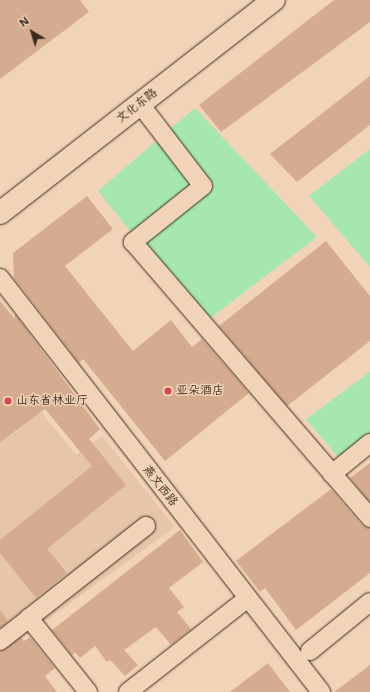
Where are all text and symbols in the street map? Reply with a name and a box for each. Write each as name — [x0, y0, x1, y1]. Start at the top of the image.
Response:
north arrow — [12, 12, 52, 52]
text: N — [16, 14, 32, 31]
street label: 文化东路 — [114, 86, 160, 126]
place label: 亚朵酒店 — [176, 384, 224, 398]
marker: 亚朵酒店 — [163, 386, 173, 396]
place label: 山东省林业厅 — [16, 394, 88, 408]
marker: 山东省林业厅 — [3, 396, 13, 406]
street label: 燕文西路 — [140, 463, 180, 509]

